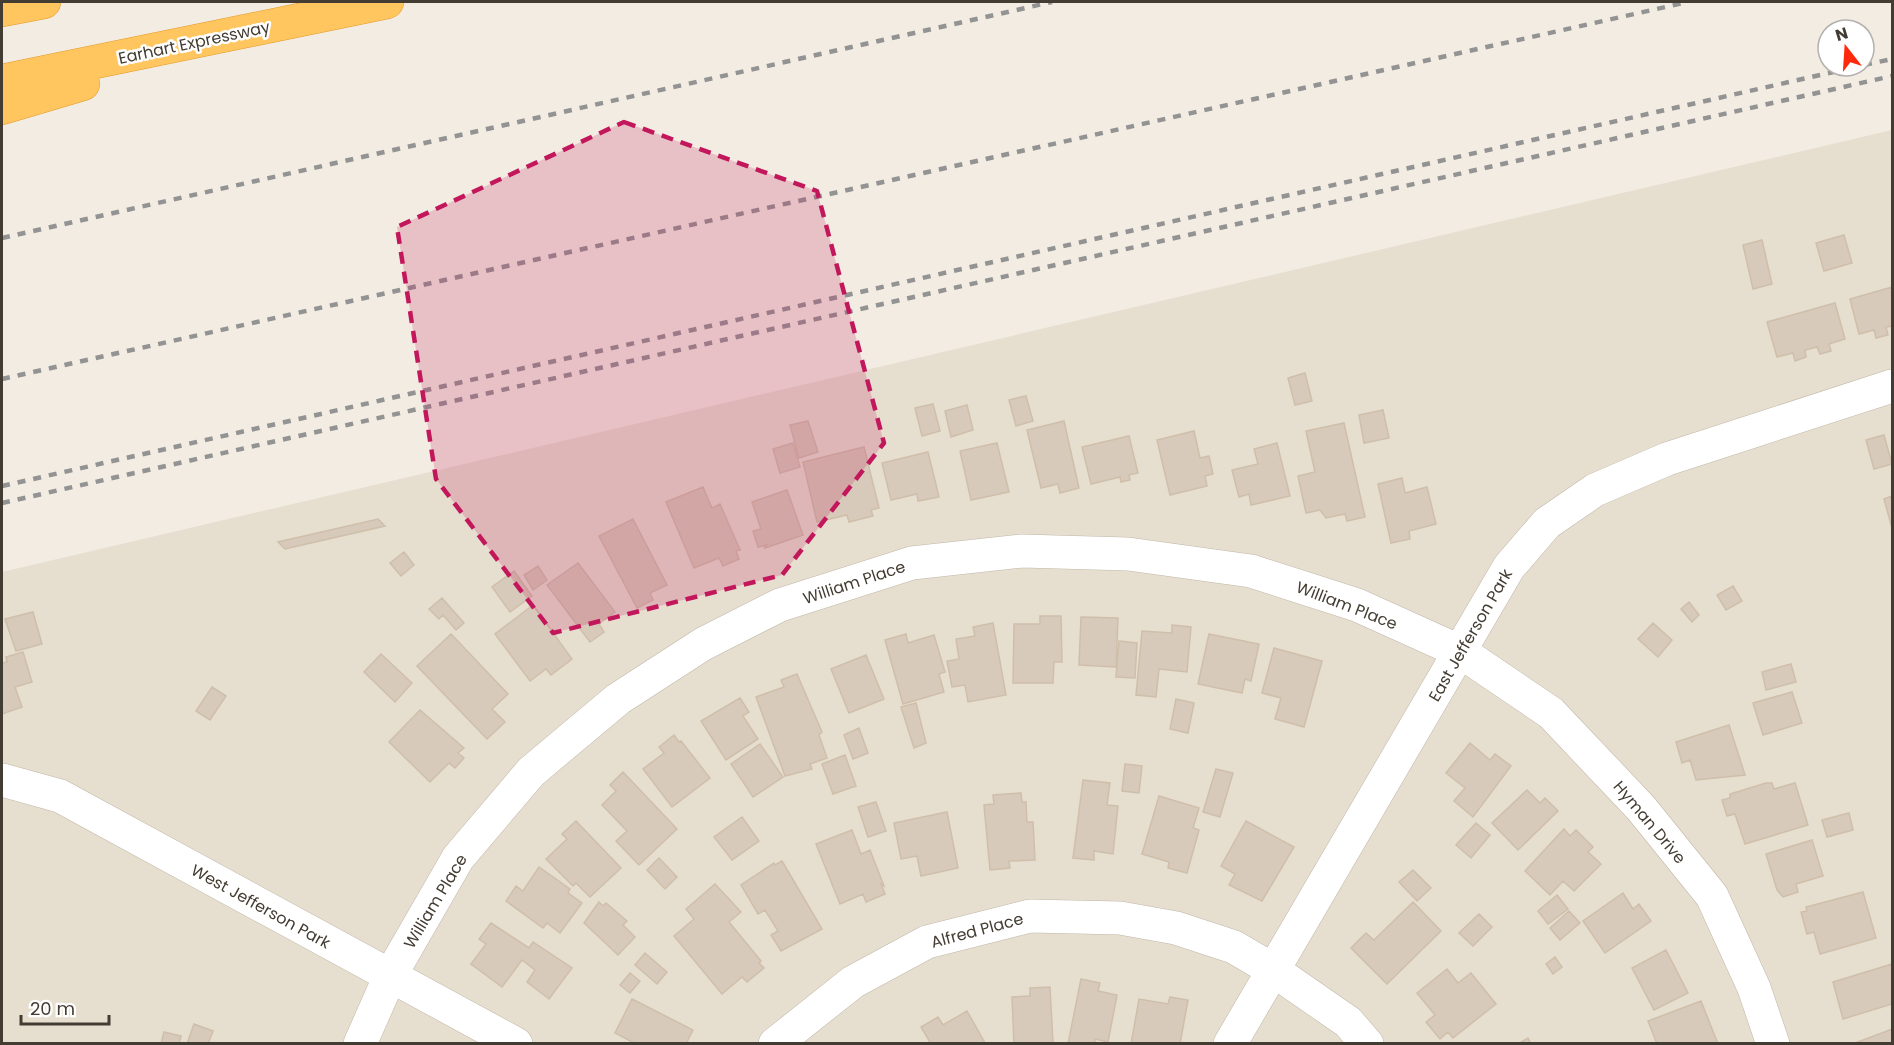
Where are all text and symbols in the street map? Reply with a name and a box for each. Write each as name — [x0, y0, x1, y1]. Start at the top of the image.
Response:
street label: Earhart Expressway — [116, 15, 272, 70]
north arrow — [1816, 18, 1876, 78]
text: N — [1833, 21, 1851, 47]
street label: William Place — [800, 555, 908, 610]
street label: East Jefferson Park — [1423, 564, 1518, 706]
street label: William Place — [1293, 576, 1401, 635]
street label: Hyman Drive — [1608, 776, 1691, 869]
street label: William Place — [398, 850, 473, 953]
street label: West Jefferson Park — [187, 859, 335, 955]
street label: Alfred Place — [928, 907, 1026, 954]
scale bar — [21, 988, 110, 1026]
text: 20 m — [30, 996, 75, 1021]

